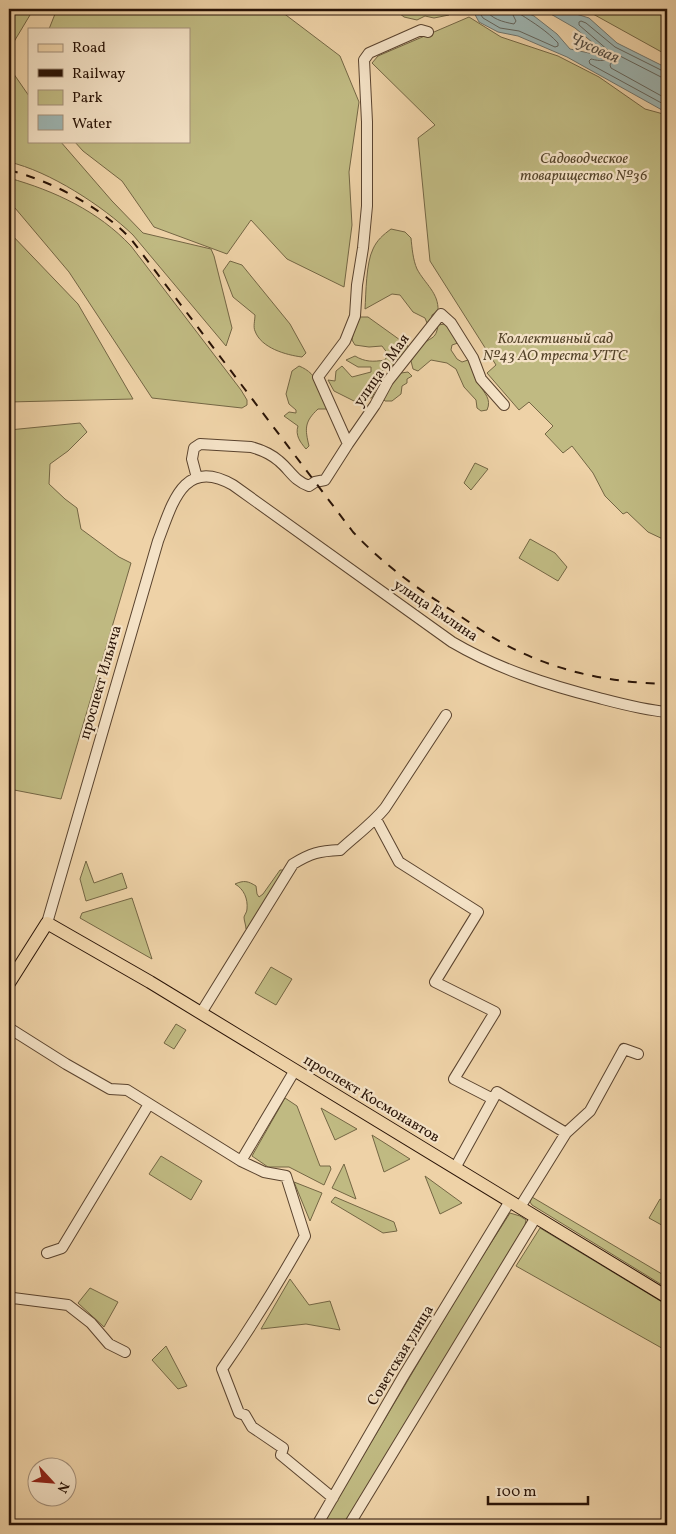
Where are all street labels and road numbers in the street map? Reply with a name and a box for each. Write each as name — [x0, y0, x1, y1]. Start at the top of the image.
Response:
street label: улица 9 Мая — [349, 330, 415, 412]
street label: улица Емлина — [389, 575, 482, 647]
street label: проспект Ильича — [75, 623, 128, 742]
street label: проспект Космонавтов — [299, 1050, 443, 1148]
street label: Советская улица — [363, 1301, 440, 1410]

